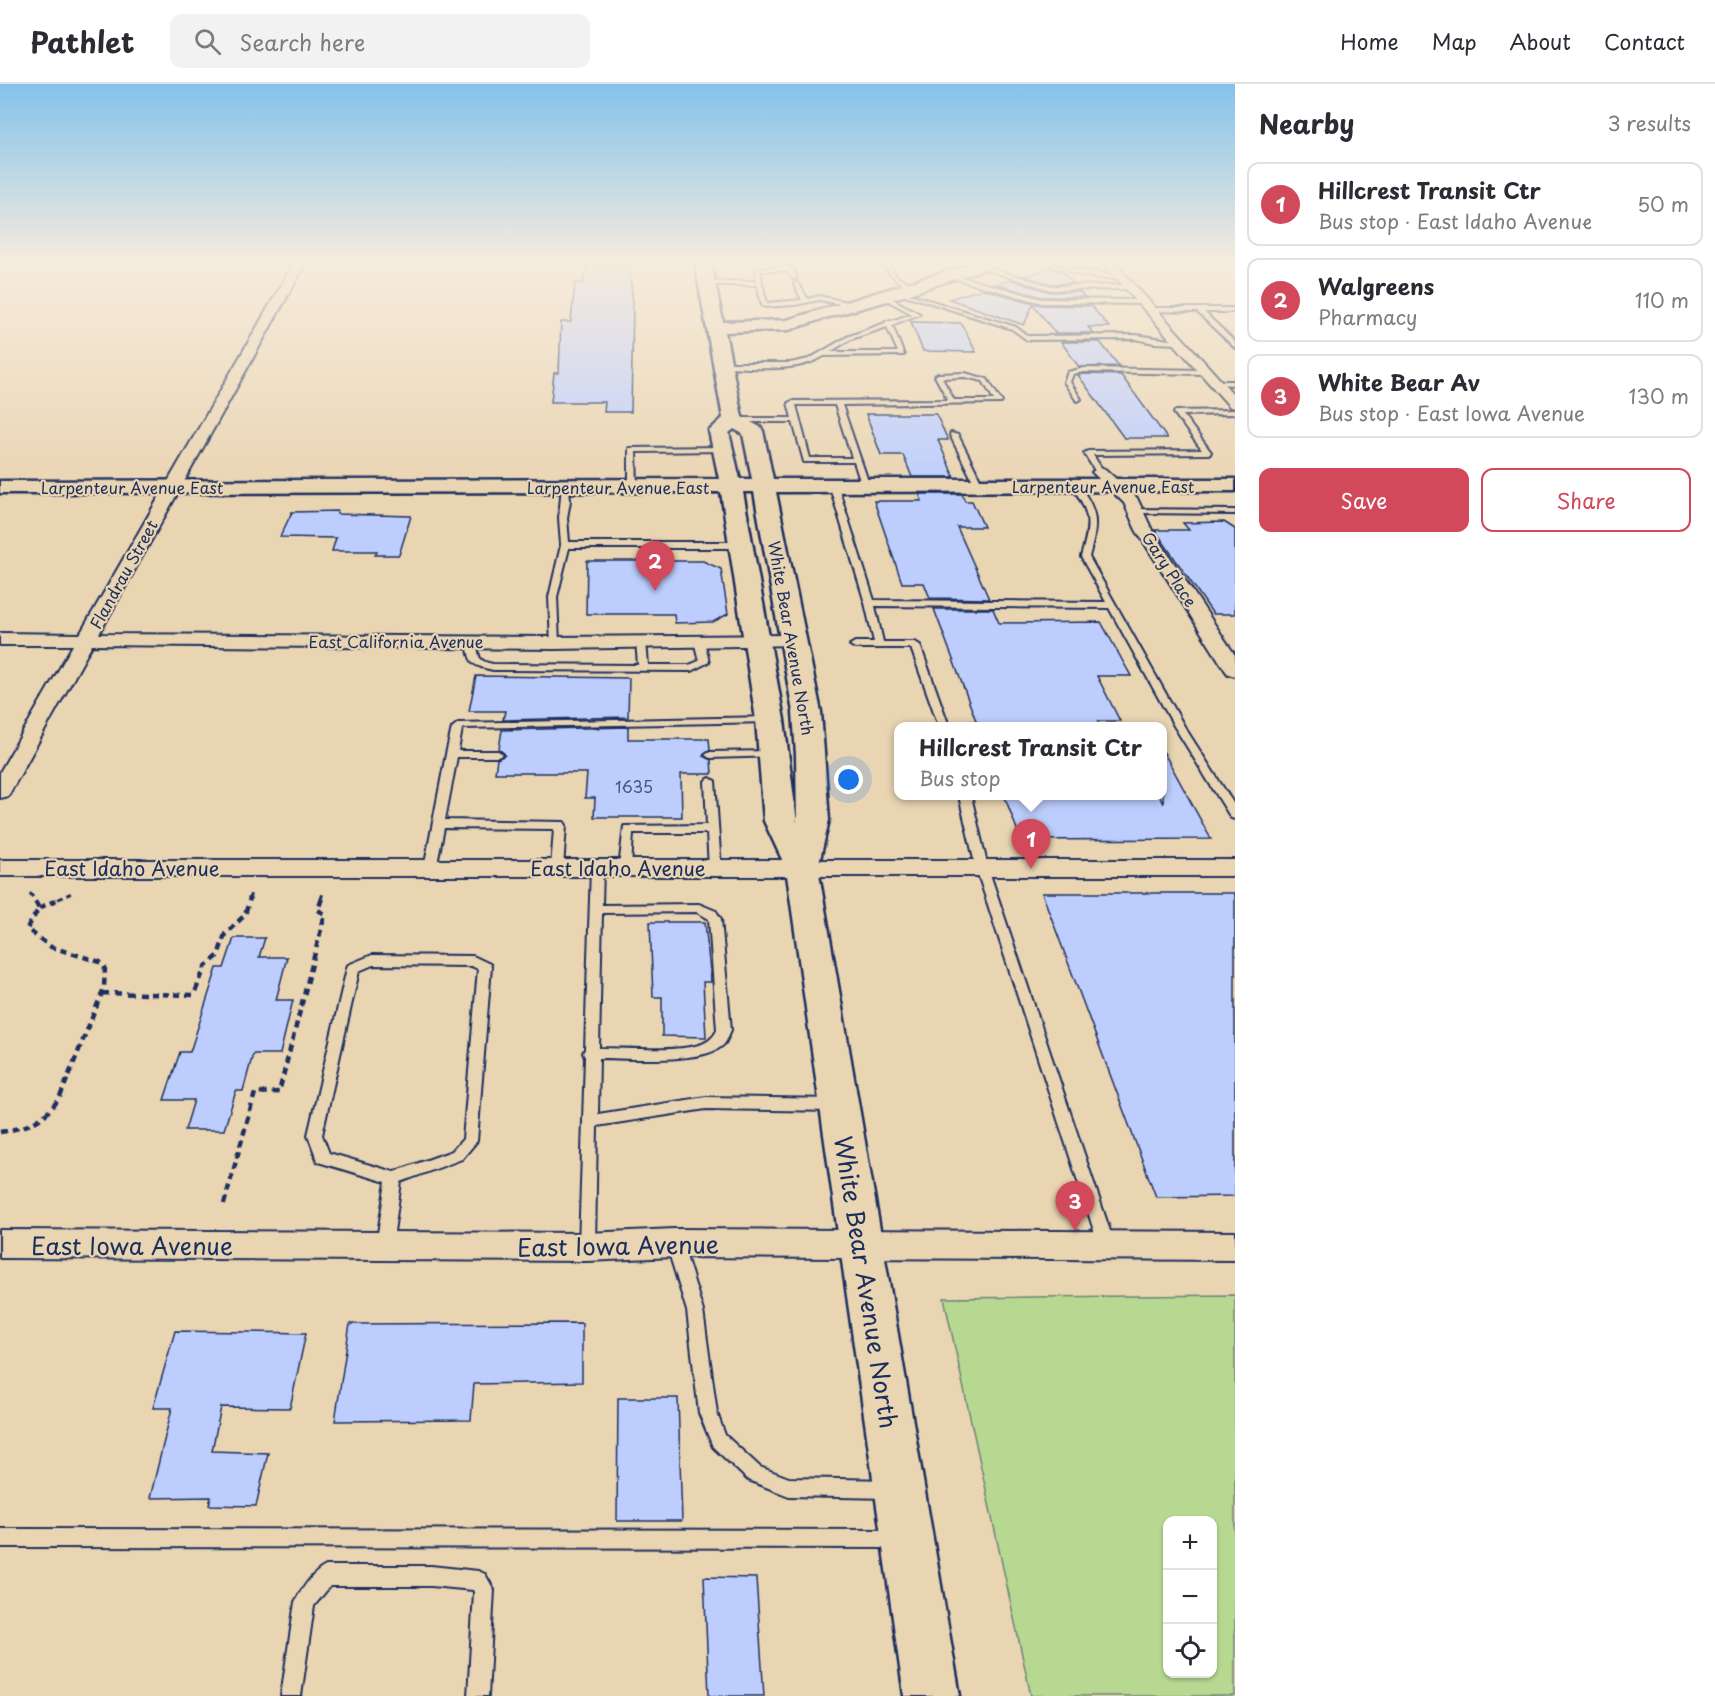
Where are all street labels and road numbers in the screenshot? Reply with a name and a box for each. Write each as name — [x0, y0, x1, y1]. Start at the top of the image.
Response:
street label: Larpenteur Avenue East — [1012, 474, 1194, 498]
street label: Larpenteur Avenue East — [41, 475, 223, 499]
street label: Larpenteur Avenue East — [527, 475, 709, 499]
street label: Flandrau Street — [83, 515, 163, 633]
street label: Gary Place — [1137, 527, 1203, 611]
street label: White Bear Avenue North — [763, 539, 821, 737]
street label: East California Avenue — [309, 629, 484, 653]
street label: East Idaho Avenue — [44, 853, 220, 883]
street label: East Idaho Avenue — [530, 853, 706, 883]
street label: White Bear Avenue North — [826, 1133, 908, 1431]
street label: East Iowa Avenue — [517, 1225, 719, 1265]
street label: East Iowa Avenue — [31, 1227, 233, 1263]

